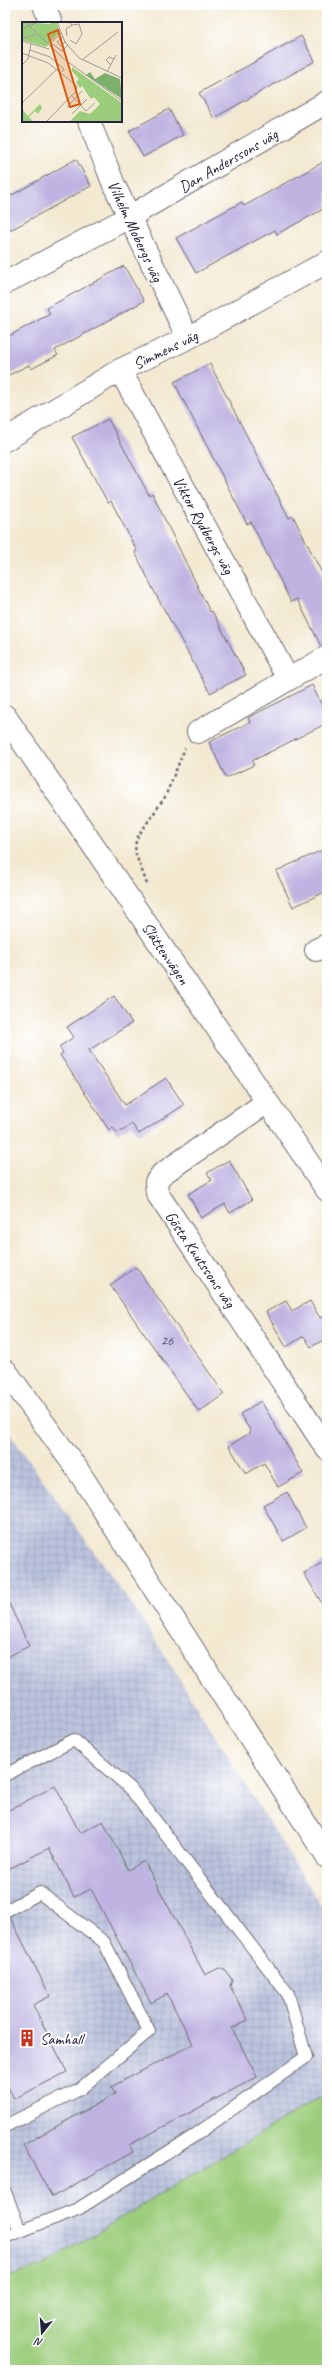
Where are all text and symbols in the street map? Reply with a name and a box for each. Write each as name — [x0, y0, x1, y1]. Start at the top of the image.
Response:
inset map — [22, 22, 122, 122]
street label: Dan Anderssons väg — [175, 124, 283, 197]
street label: Vilhelm Mobergs väg — [103, 178, 168, 287]
street label: Simmens väg — [130, 325, 202, 374]
street label: Viktor Rydbergs väg — [168, 473, 239, 579]
street label: Slättenvägen — [137, 918, 194, 989]
street label: Gösta Knutssons väg — [161, 1207, 241, 1313]
house number: 26 — [161, 1332, 174, 1349]
building icon: Samhall — [17, 2028, 37, 2048]
place label: Samhall — [40, 2029, 86, 2049]
north arrow — [22, 2313, 62, 2353]
text: N — [32, 2334, 44, 2350]

